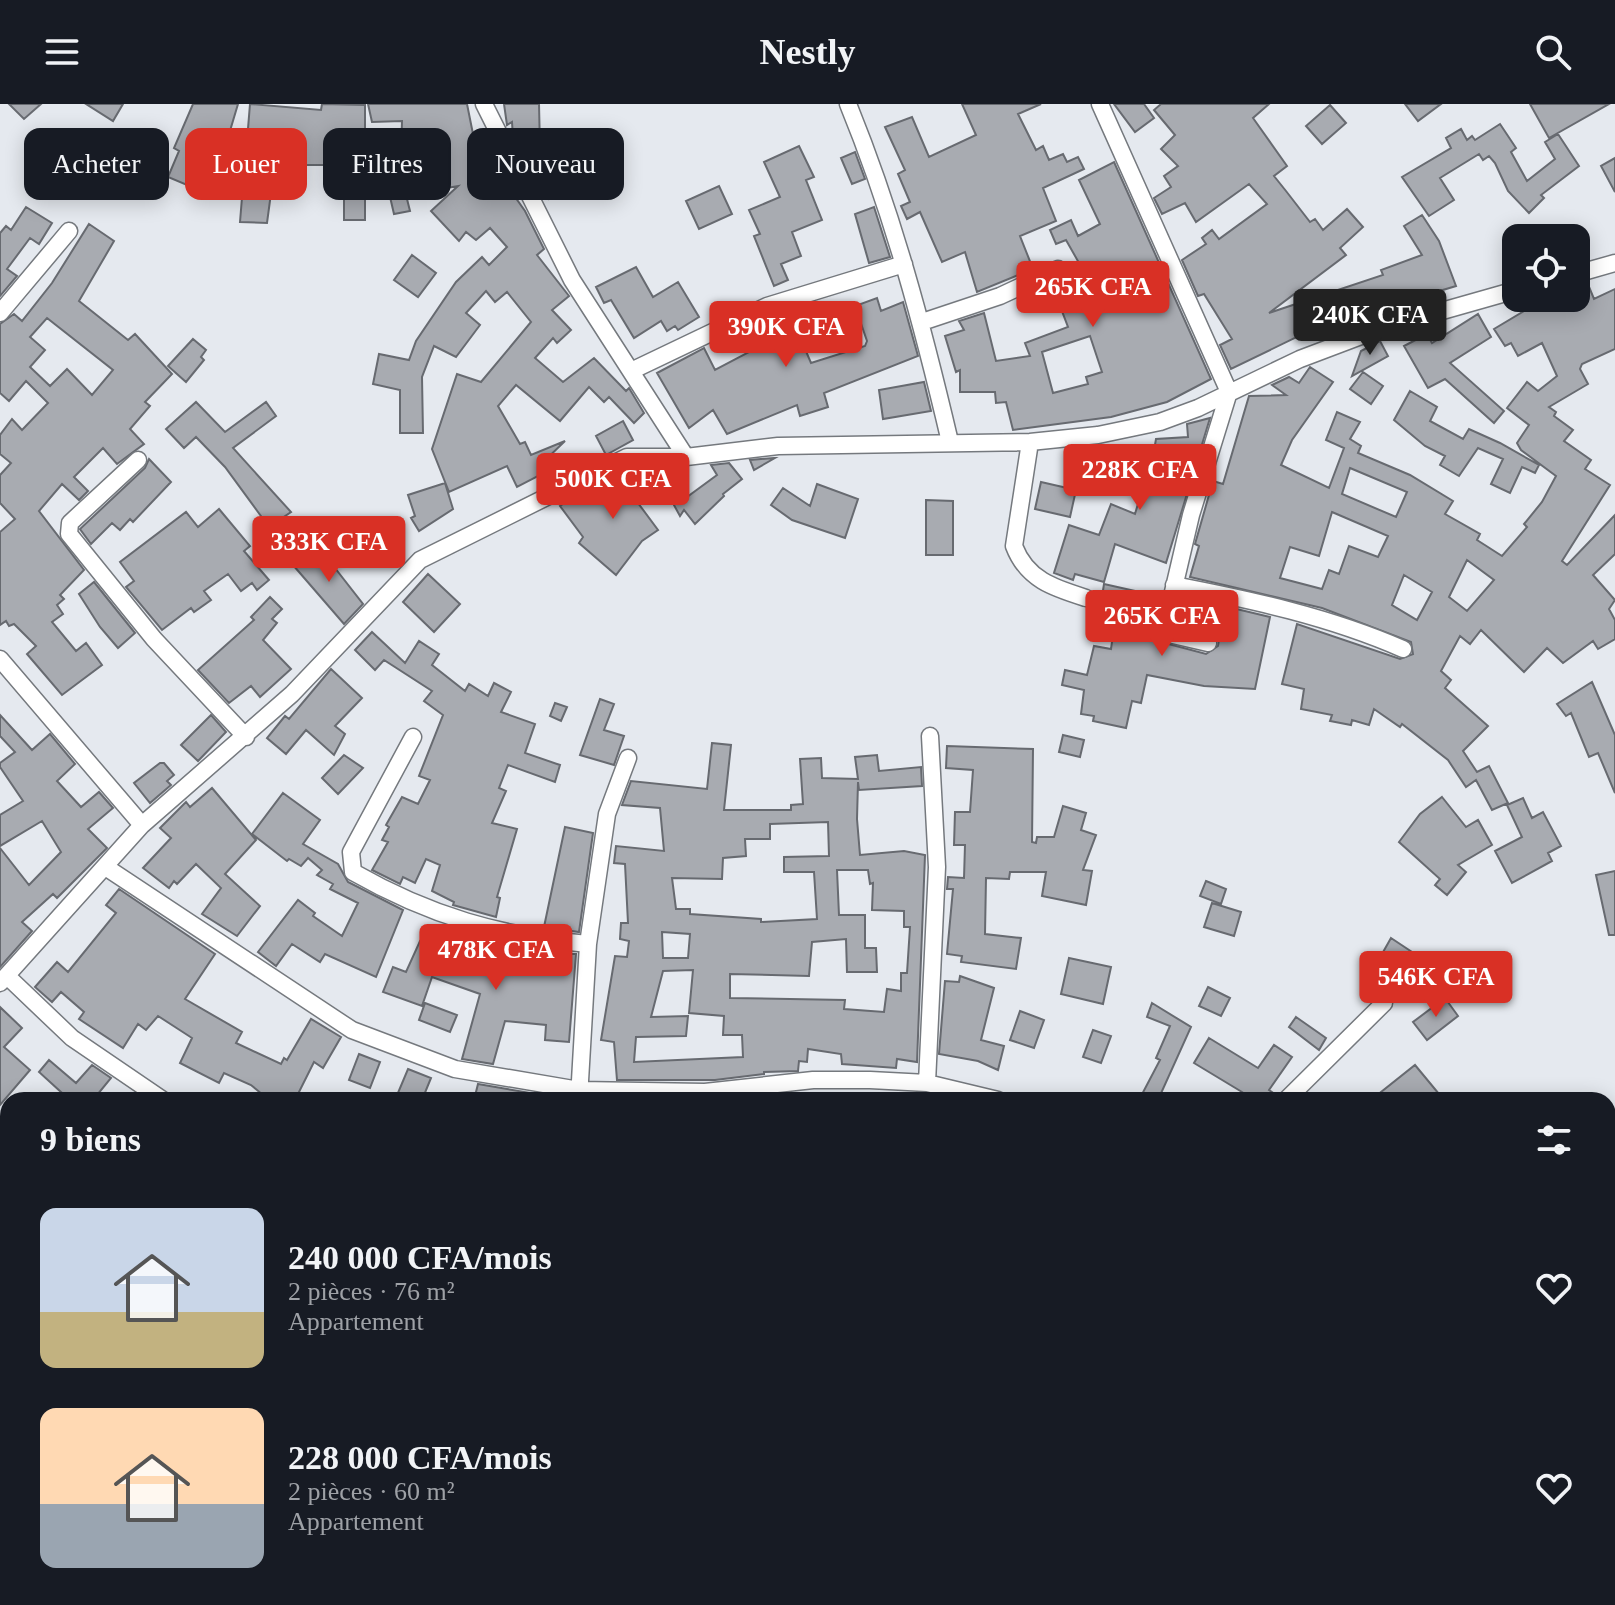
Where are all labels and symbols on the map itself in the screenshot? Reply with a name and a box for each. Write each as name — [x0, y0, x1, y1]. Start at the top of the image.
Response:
pin: 265K CFA — [1010, 261, 1176, 329]
pin: 240K CFA — [1287, 289, 1453, 357]
pin: 390K CFA — [703, 301, 869, 369]
pin: 228K CFA — [1057, 444, 1223, 512]
pin: 500K CFA — [530, 453, 696, 521]
pin: 333K CFA — [246, 516, 412, 584]
pin: 265K CFA — [1079, 590, 1245, 658]
pin: 478K CFA — [413, 924, 579, 992]
pin: 546K CFA — [1353, 951, 1519, 1019]

